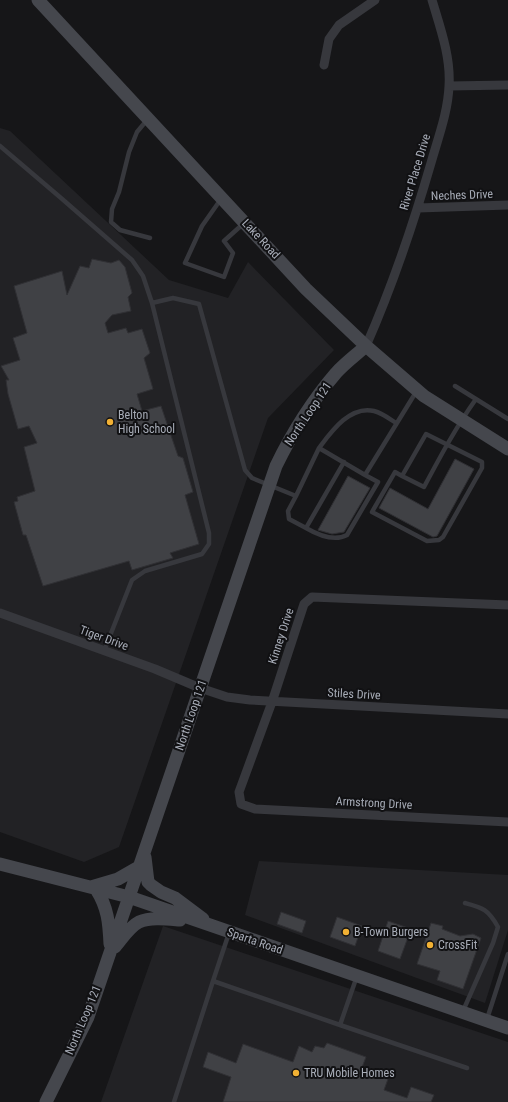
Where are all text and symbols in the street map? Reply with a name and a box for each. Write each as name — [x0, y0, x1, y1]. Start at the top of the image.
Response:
street label: River Place Drive — [397, 132, 433, 212]
street label: Neches Drive — [431, 187, 494, 203]
street label: Lake Road — [239, 216, 283, 262]
street label: North Loop 121 — [282, 380, 334, 448]
place label: Belton High School — [118, 408, 175, 436]
marker: Belton High School — [105, 417, 115, 427]
street label: Kinney Drive — [265, 606, 297, 666]
street label: Tiger Drive — [78, 623, 131, 653]
street label: North Loop 121 — [172, 678, 210, 752]
street label: Stiles Drive — [327, 686, 381, 702]
street label: Armstrong Drive — [335, 794, 413, 812]
street label: Sparta Road — [225, 925, 285, 957]
place label: B-Town Burgers — [354, 925, 428, 939]
marker: B-Town Burgers — [341, 927, 351, 937]
place label: CrossFit — [438, 938, 478, 952]
marker: CrossFit — [425, 940, 435, 950]
street label: North Loop 121 — [62, 983, 104, 1057]
place label: TRU Mobile Homes — [304, 1066, 395, 1080]
marker: TRU Mobile Homes — [291, 1068, 301, 1078]

